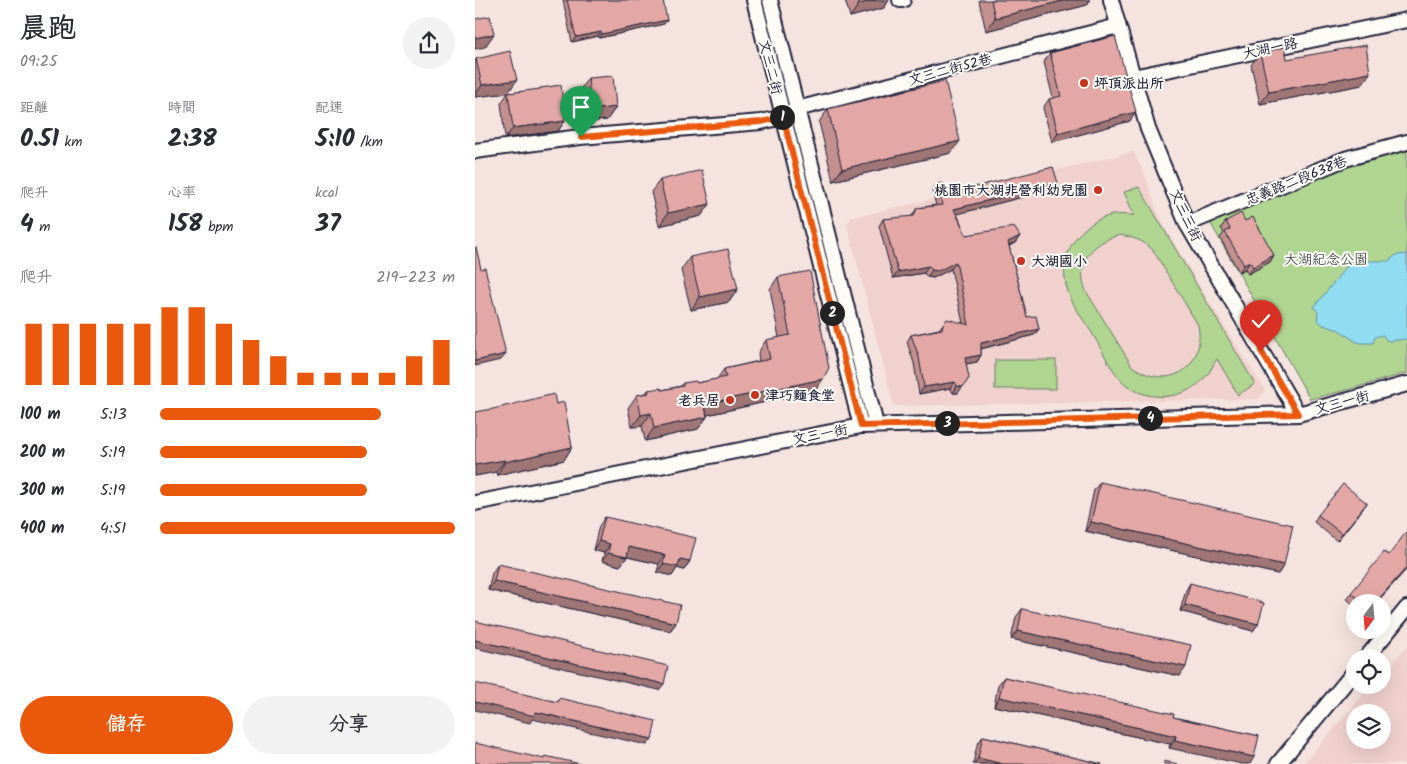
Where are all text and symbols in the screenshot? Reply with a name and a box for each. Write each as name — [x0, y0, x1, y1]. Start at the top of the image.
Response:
text: 晨跑 — [20, 7, 76, 52]
button: share — [403, 17, 455, 69]
street label: 大湖一路 — [1241, 32, 1300, 66]
street label: 文三二街 — [753, 37, 787, 97]
street label: 文三二街52巷 — [906, 48, 995, 92]
text: 09:25 — [20, 49, 58, 74]
place label: 坪頂派出所 — [1094, 73, 1164, 95]
marker: 坪頂派出所 — [1078, 77, 1090, 89]
pin — [560, 86, 602, 137]
icon: arrive — [567, 93, 595, 121]
text: 距離 — [20, 97, 48, 119]
text: 時間 — [168, 97, 196, 119]
text: 配速 — [315, 97, 343, 119]
pin: 1 — [769, 104, 795, 130]
text: 1 — [780, 106, 785, 128]
text: 0.51 — [20, 119, 59, 159]
text: 2:38 — [168, 119, 217, 159]
text: 5:10 — [315, 119, 355, 159]
text: km — [59, 131, 82, 153]
text: /km — [355, 131, 383, 153]
street label: 忠義路二段638巷 — [1242, 150, 1352, 211]
place label: 桃園市大湖非營利幼兒園 — [934, 180, 1088, 202]
text: 爬升 — [20, 182, 48, 204]
text: 心率 — [168, 182, 196, 204]
text: kcal — [315, 182, 338, 204]
marker: 桃園市大湖非營利幼兒園 — [1092, 184, 1104, 196]
street label: 文三三街 — [1163, 185, 1207, 245]
text: 4 — [20, 204, 34, 244]
text: 158 — [168, 204, 203, 244]
text: 37 — [315, 204, 341, 244]
text: m — [34, 216, 50, 238]
text: bpm — [203, 216, 233, 238]
park label: 大湖紀念公園 — [1284, 249, 1368, 271]
place label: 大湖國小 — [1031, 251, 1087, 273]
marker: 大湖國小 — [1015, 255, 1027, 267]
text: 爬升 — [20, 265, 52, 290]
text: 219–223 m — [376, 265, 455, 290]
pin: 2 — [819, 300, 845, 326]
pin — [1240, 300, 1282, 351]
text: 2 — [828, 302, 837, 324]
icon: check — [1247, 307, 1275, 335]
place label: 津巧麵食堂 — [765, 385, 835, 407]
street label: 文三一街 — [1312, 385, 1372, 421]
marker: 津巧麵食堂 — [749, 389, 761, 401]
place label: 老兵居 — [678, 390, 720, 412]
marker: 老兵居 — [724, 394, 736, 406]
text: 100 m — [20, 402, 61, 427]
text: 5:13 — [100, 402, 127, 427]
pin: 4 — [1137, 406, 1163, 430]
text: 4 — [1147, 407, 1154, 429]
pin: 3 — [935, 410, 959, 436]
text: 3 — [944, 412, 951, 434]
street label: 文三一街 — [791, 419, 850, 451]
text: 200 m — [20, 440, 65, 465]
text: 5:19 — [100, 440, 125, 465]
text: 300 m — [20, 478, 64, 503]
text: 5:19 — [100, 478, 125, 503]
text: 400 m — [20, 516, 64, 541]
text: 4:51 — [100, 516, 126, 541]
north arrow — [1346, 594, 1391, 639]
map controls — [1346, 594, 1391, 749]
button: locate — [1346, 649, 1391, 694]
button: 儲存 — [20, 696, 233, 754]
button: 分享 — [243, 696, 455, 754]
button: layers — [1346, 704, 1391, 749]

